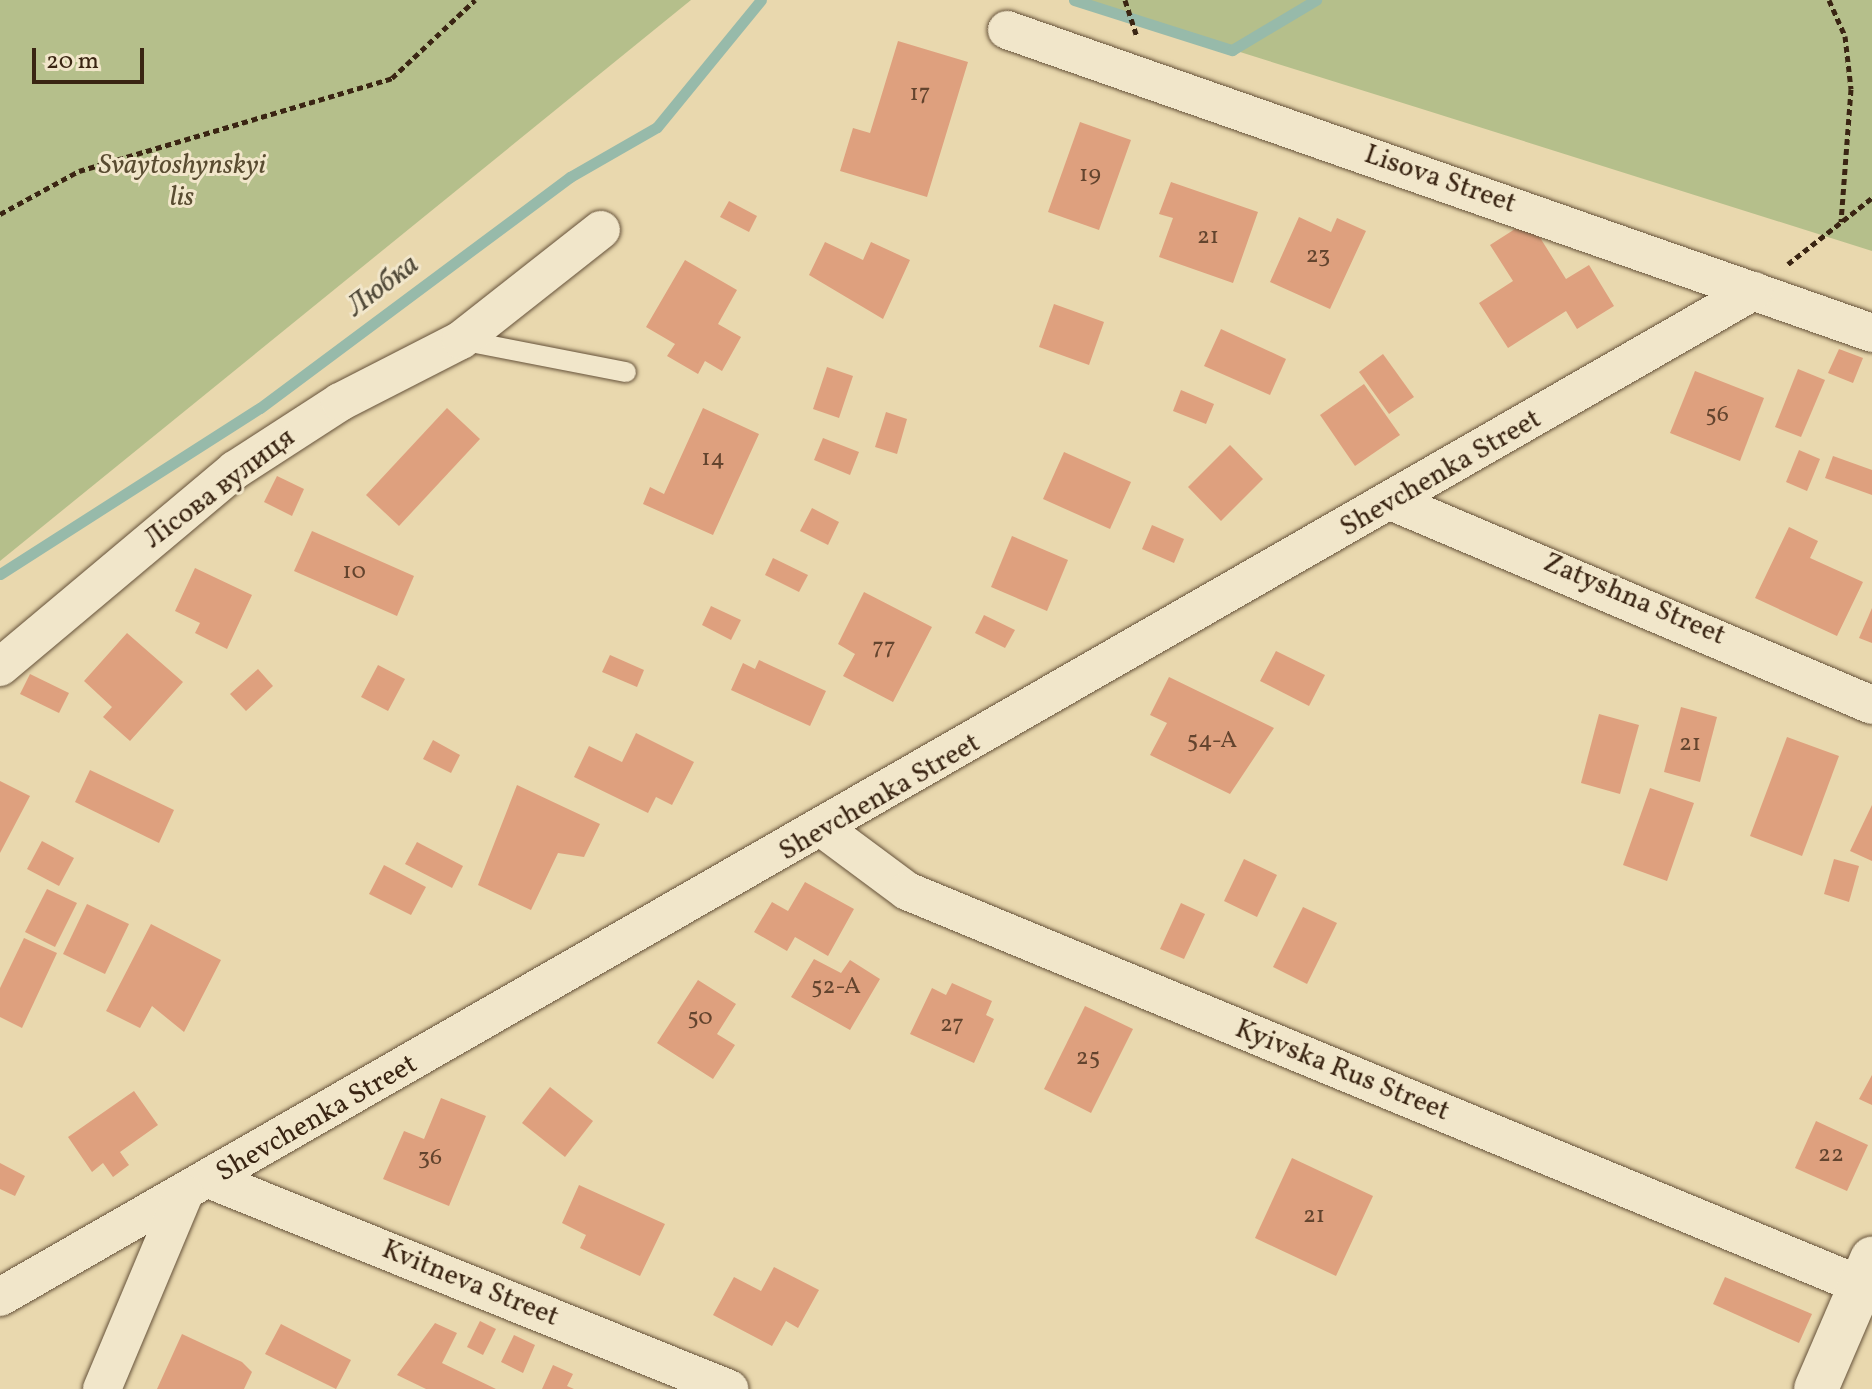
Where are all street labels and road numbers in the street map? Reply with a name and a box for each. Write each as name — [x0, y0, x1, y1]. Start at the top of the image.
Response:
street label: Lisova Street — [1360, 138, 1520, 222]
street label: Shevchenka Street — [1335, 403, 1547, 545]
street label: Лісова вулиця — [138, 421, 302, 557]
street label: Zatyshna Street — [1538, 547, 1730, 653]
street label: Shevchenka Street — [774, 727, 986, 869]
street label: Kyivska Rus Street — [1230, 1013, 1454, 1129]
street label: Shevchenka Street — [211, 1048, 423, 1190]
street label: Kvitneva Street — [377, 1233, 563, 1335]

